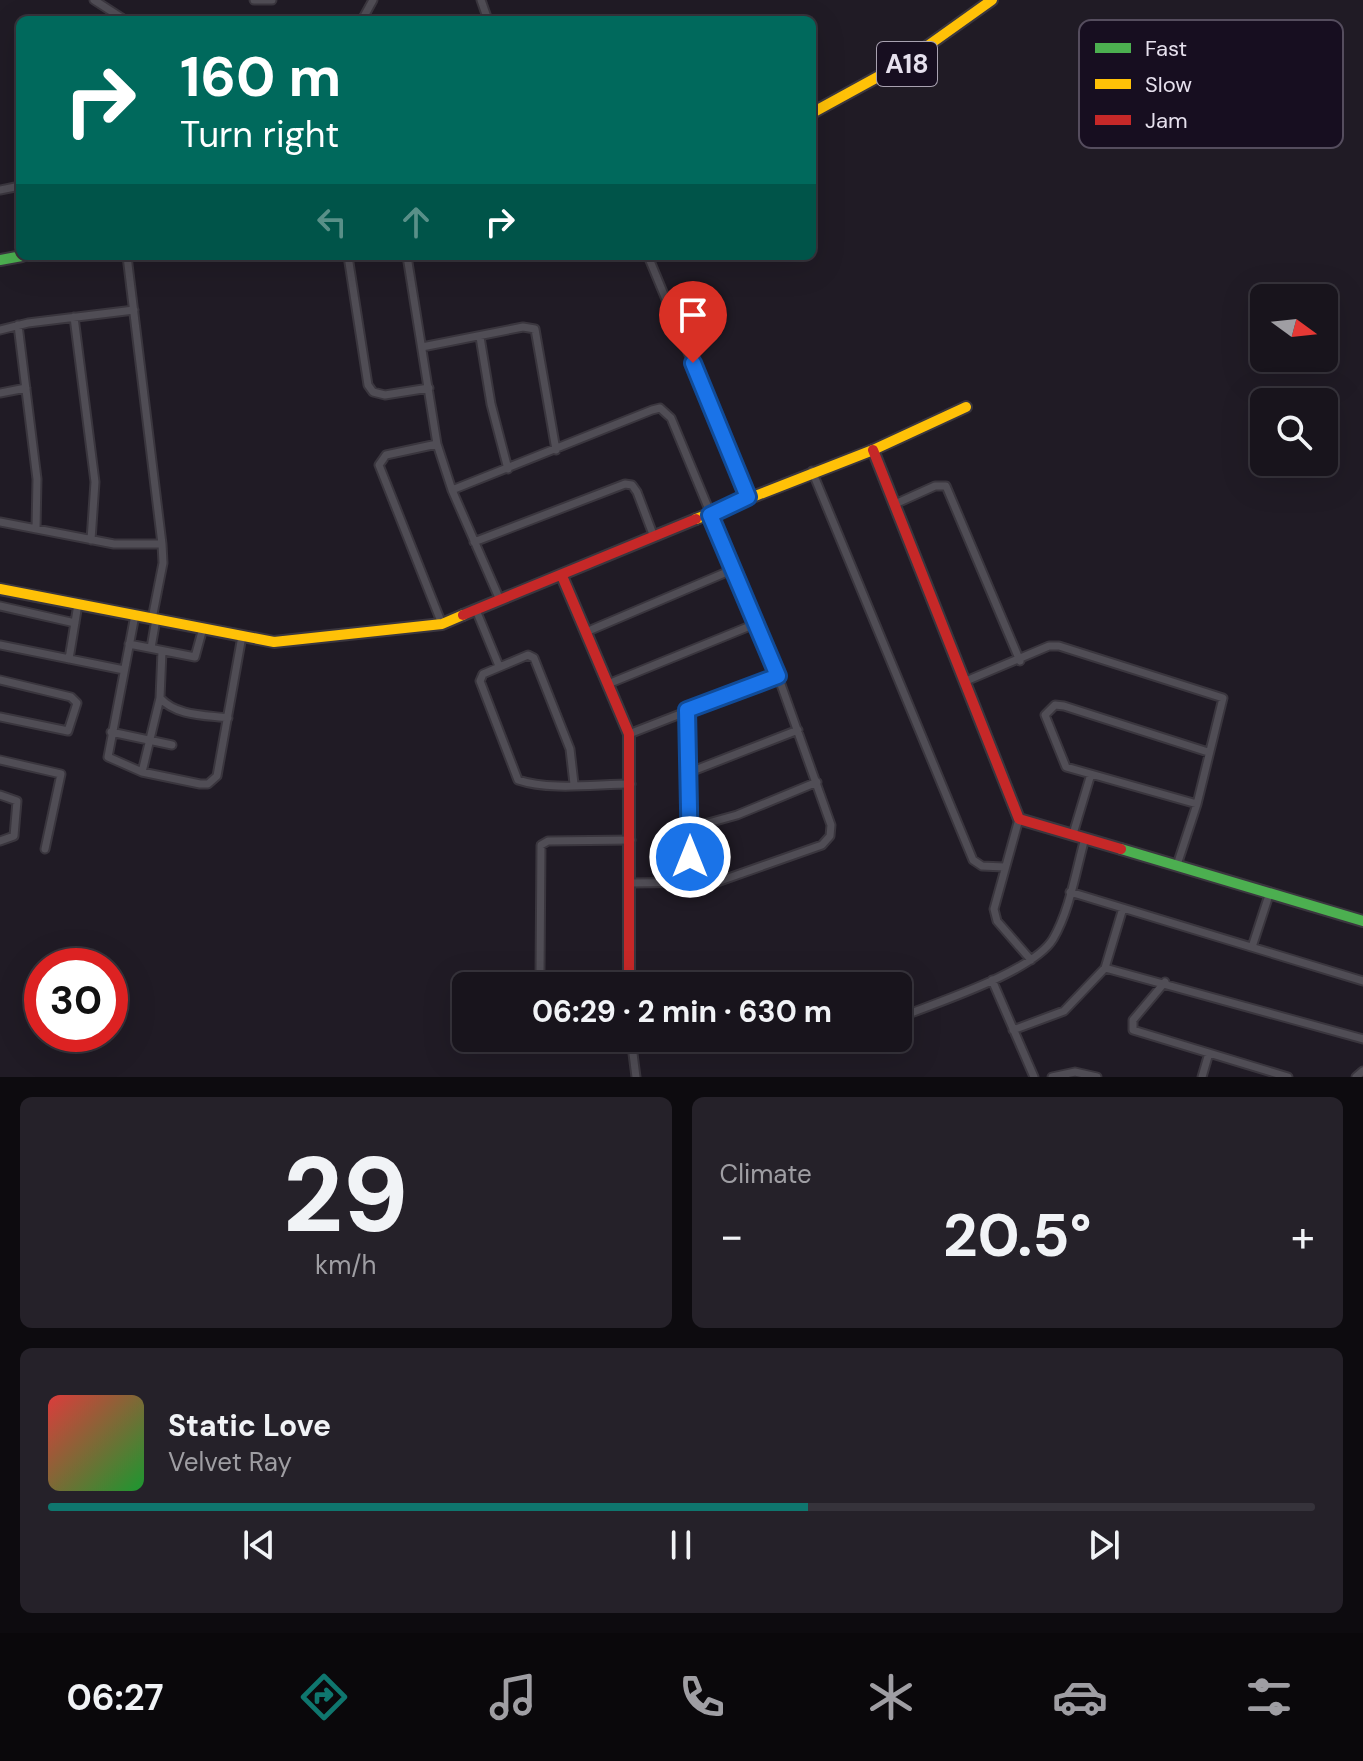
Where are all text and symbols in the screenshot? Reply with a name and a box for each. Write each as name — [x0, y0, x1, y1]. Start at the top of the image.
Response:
legend — [1079, 20, 1343, 148]
text: Fast — [1145, 34, 1187, 63]
text: 160 m — [180, 40, 341, 113]
road number: A18 — [877, 42, 937, 86]
icon: right — [48, 48, 152, 152]
text: Slow — [1145, 70, 1192, 99]
text: Jam — [1145, 106, 1188, 135]
text: Turn right — [180, 111, 339, 158]
icon: left — [310, 200, 354, 244]
icon: ahead — [394, 200, 438, 244]
icon: right — [478, 200, 522, 244]
pin — [659, 281, 727, 363]
north arrow — [1250, 284, 1338, 372]
map controls — [1250, 284, 1338, 476]
icon: arrive — [671, 293, 715, 337]
button: search — [1250, 388, 1338, 476]
position arrow — [648, 815, 732, 899]
speed limit sign: 30 — [24, 948, 128, 1052]
text: 06:29 · 2 min · 630 m — [532, 992, 832, 1031]
text: 29 — [283, 1128, 409, 1263]
text: Climate — [720, 1157, 812, 1191]
text: 20.5° — [943, 1196, 1091, 1275]
text: − — [720, 1207, 744, 1265]
text: + — [1291, 1207, 1315, 1265]
text: km/h — [315, 1248, 376, 1282]
text: Static Love — [168, 1406, 331, 1445]
text: Velvet Ray — [168, 1445, 292, 1479]
icon: previous — [237, 1523, 281, 1567]
icon: pause — [659, 1523, 703, 1567]
icon: next — [1082, 1523, 1126, 1567]
icon: directions — [296, 1669, 352, 1725]
icon: music — [485, 1669, 541, 1725]
icon: phone — [674, 1669, 730, 1725]
icon: climate — [863, 1669, 919, 1725]
icon: car — [1052, 1669, 1108, 1725]
icon: filters — [1241, 1669, 1297, 1725]
text: 06:27 — [66, 1674, 164, 1721]

